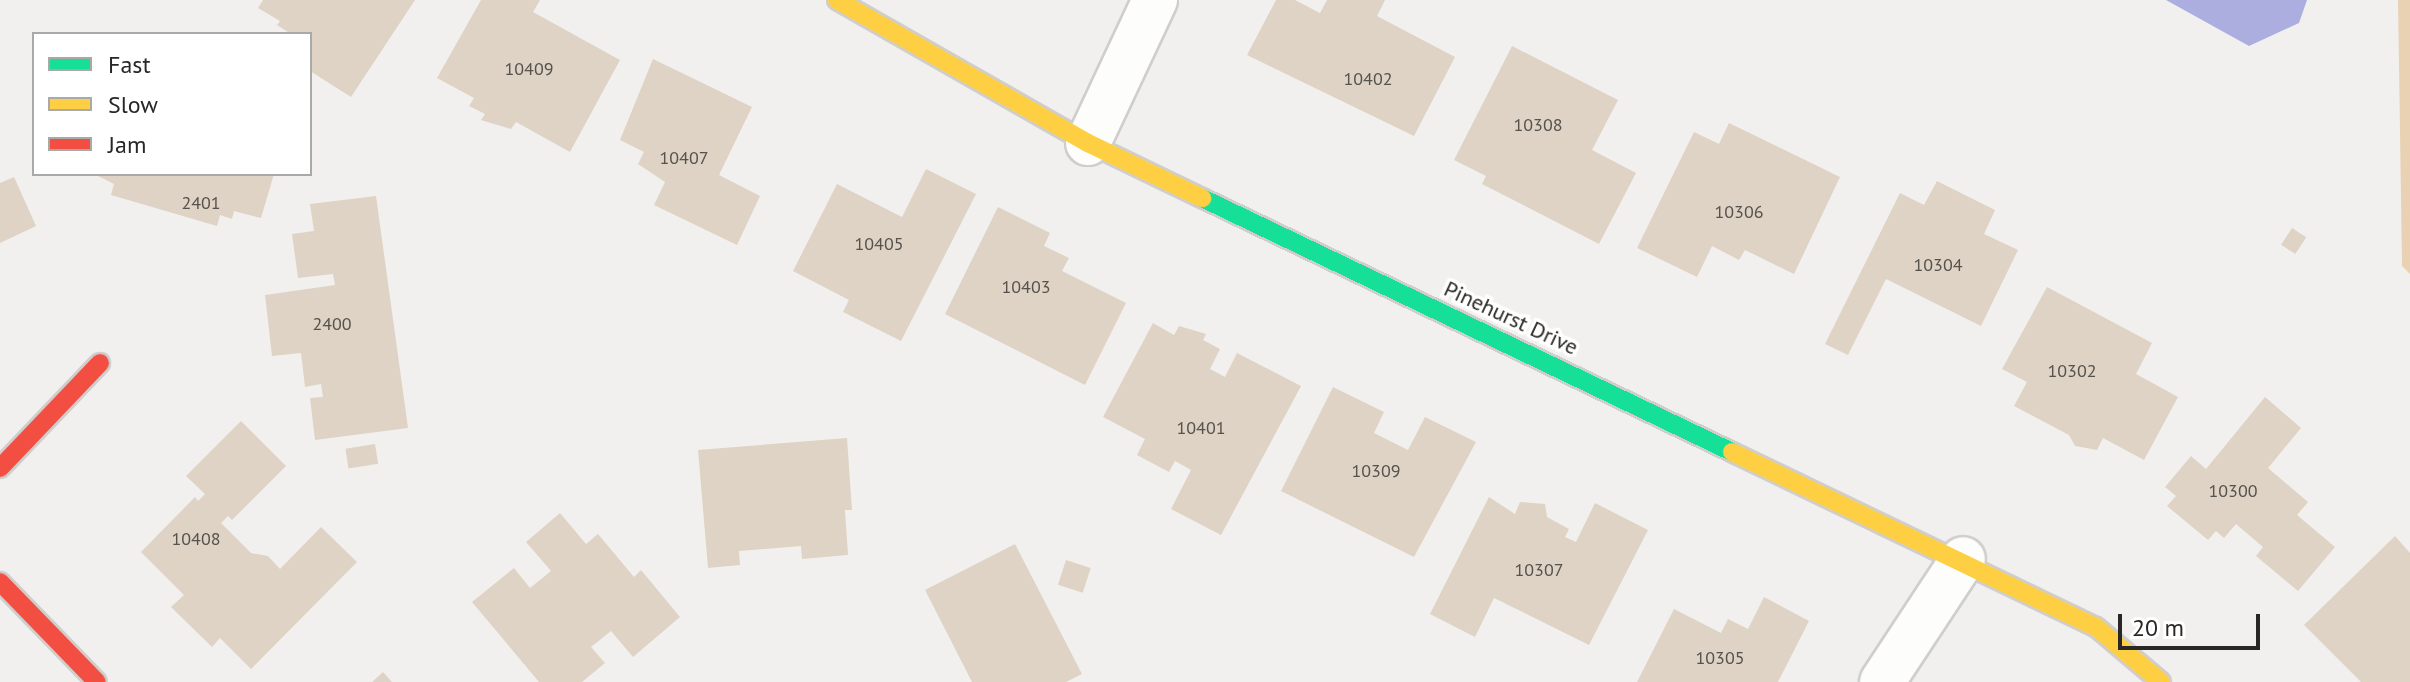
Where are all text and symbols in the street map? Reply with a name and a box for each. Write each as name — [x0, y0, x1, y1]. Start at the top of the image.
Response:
legend — [32, 32, 312, 176]
text: Fast — [108, 49, 151, 80]
house number: 10409 — [504, 58, 554, 80]
house number: 10402 — [1343, 68, 1393, 90]
text: Slow — [108, 89, 158, 120]
house number: 10308 — [1513, 114, 1563, 136]
text: Jam — [108, 129, 146, 160]
house number: 10407 — [659, 147, 709, 169]
house number: 2401 — [181, 192, 221, 214]
house number: 10306 — [1714, 201, 1764, 223]
house number: 10405 — [854, 233, 904, 255]
house number: 10304 — [1913, 254, 1963, 276]
street label: Pinehurst Drive — [1440, 275, 1582, 361]
house number: 10403 — [1001, 276, 1051, 298]
house number: 2400 — [312, 313, 352, 335]
house number: 10302 — [2047, 360, 2097, 382]
house number: 10401 — [1176, 417, 1226, 439]
house number: 10309 — [1351, 460, 1401, 482]
house number: 10300 — [2208, 480, 2258, 502]
house number: 10408 — [171, 528, 221, 550]
house number: 10307 — [1514, 559, 1564, 581]
scale bar — [2122, 598, 2264, 648]
text: 20 m — [2132, 612, 2184, 643]
house number: 10305 — [1695, 647, 1745, 669]

